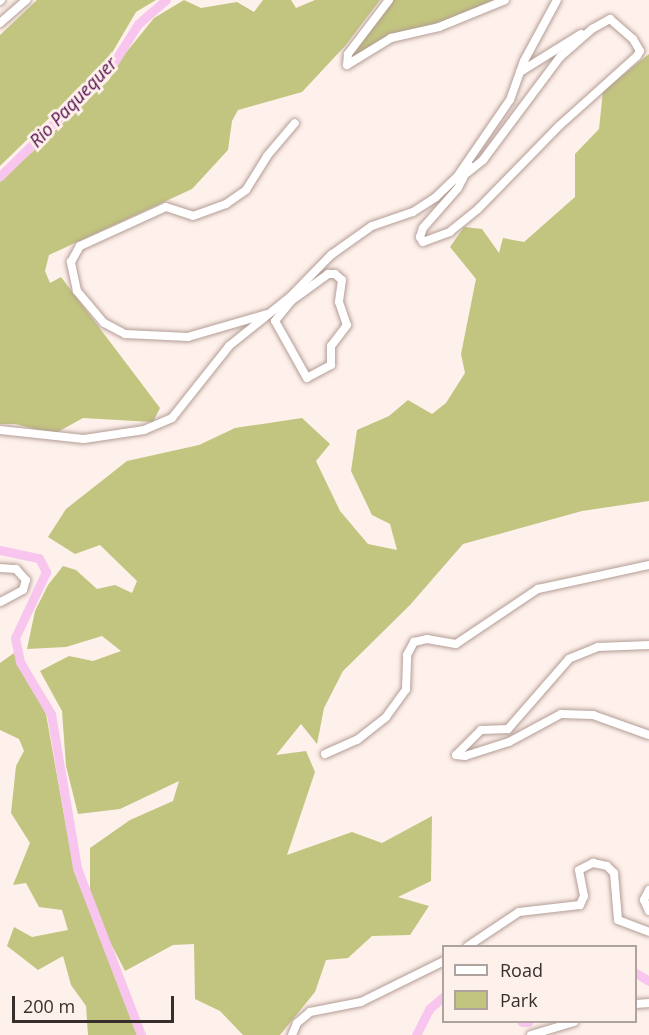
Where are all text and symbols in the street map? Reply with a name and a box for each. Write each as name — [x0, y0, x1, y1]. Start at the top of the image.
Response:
water label: Rio Paquequer — [25, 53, 121, 151]
legend — [442, 945, 637, 1023]
text: Road — [500, 958, 543, 982]
scale bar — [15, 984, 177, 1022]
text: Park — [500, 988, 538, 1012]
text: 200 m — [23, 994, 75, 1018]

